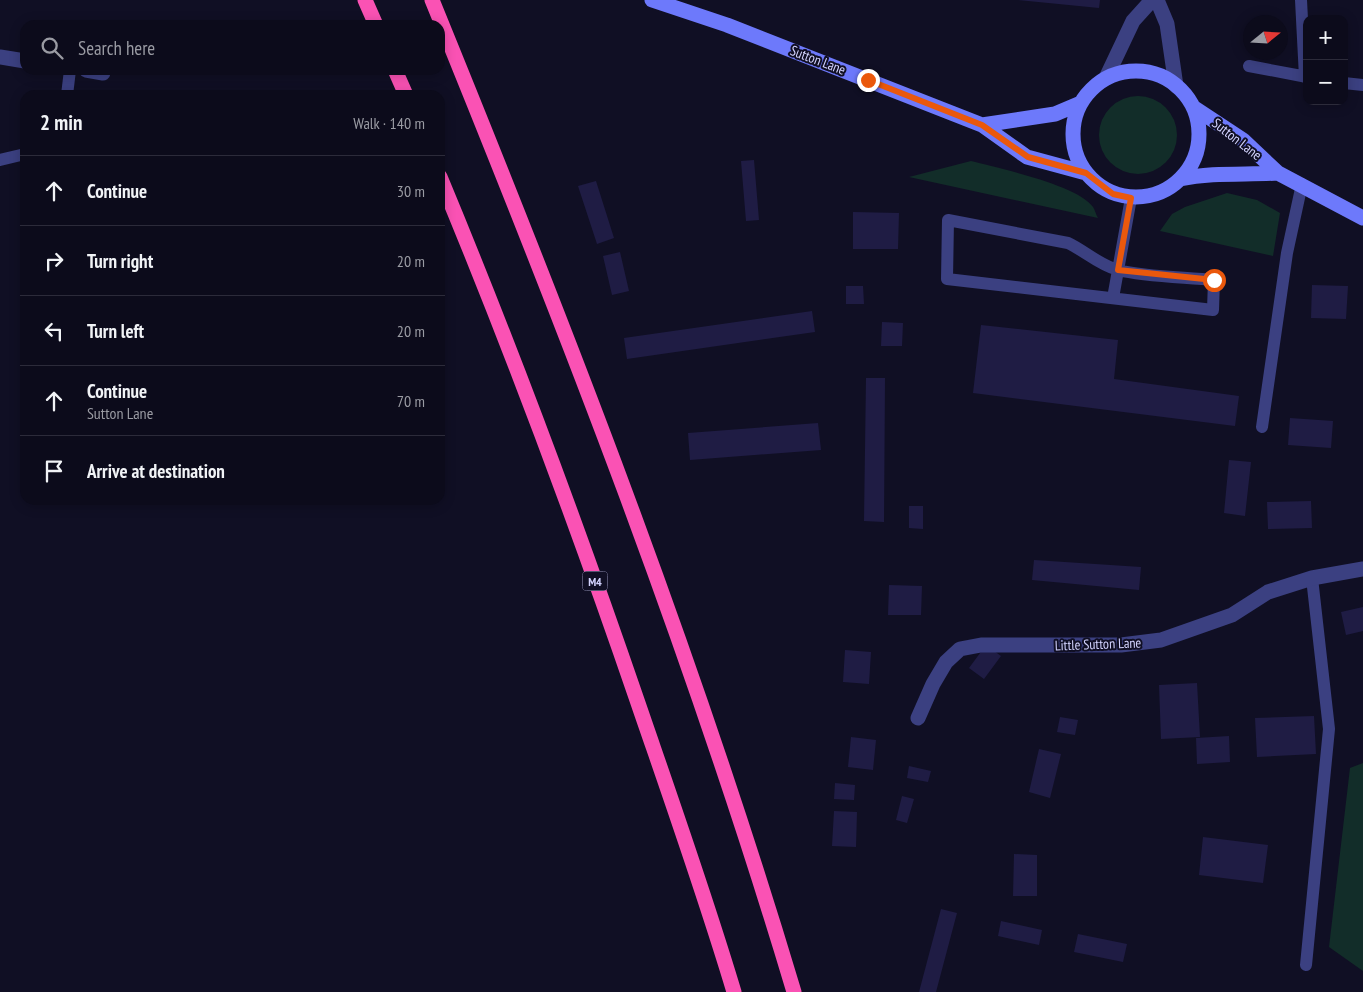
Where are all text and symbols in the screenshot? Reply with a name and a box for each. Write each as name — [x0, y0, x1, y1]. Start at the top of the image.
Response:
north arrow — [1243, 15, 1288, 60]
map controls — [1303, 15, 1348, 105]
button: + — [1303, 15, 1348, 60]
search box — [20, 20, 445, 75]
icon: search — [38, 34, 66, 62]
text: Search here — [78, 36, 155, 60]
street label: Sutton Lane — [788, 41, 848, 79]
button: − — [1303, 60, 1348, 105]
route end — [857, 69, 880, 92]
text: 2 min — [40, 109, 82, 136]
text: Walk · 140 m — [353, 113, 425, 133]
street label: Sutton Lane — [1209, 114, 1266, 164]
icon: ahead — [40, 177, 68, 205]
text: Continue — [87, 179, 147, 203]
text: 30 m — [397, 181, 425, 201]
icon: right — [40, 247, 68, 275]
text: Turn right — [87, 249, 153, 273]
text: 20 m — [397, 251, 425, 271]
route start — [1203, 269, 1226, 292]
icon: left — [40, 317, 68, 345]
text: Turn left — [87, 319, 144, 343]
text: 20 m — [397, 321, 425, 341]
text: Continue — [87, 379, 147, 403]
icon: ahead — [40, 387, 68, 415]
text: 70 m — [397, 391, 425, 411]
text: Sutton Lane — [87, 403, 153, 423]
icon: arrive — [40, 457, 68, 485]
text: Arrive at destination — [87, 459, 225, 483]
road number: M4 — [582, 572, 608, 590]
street label: Little Sutton Lane — [1054, 633, 1142, 655]

